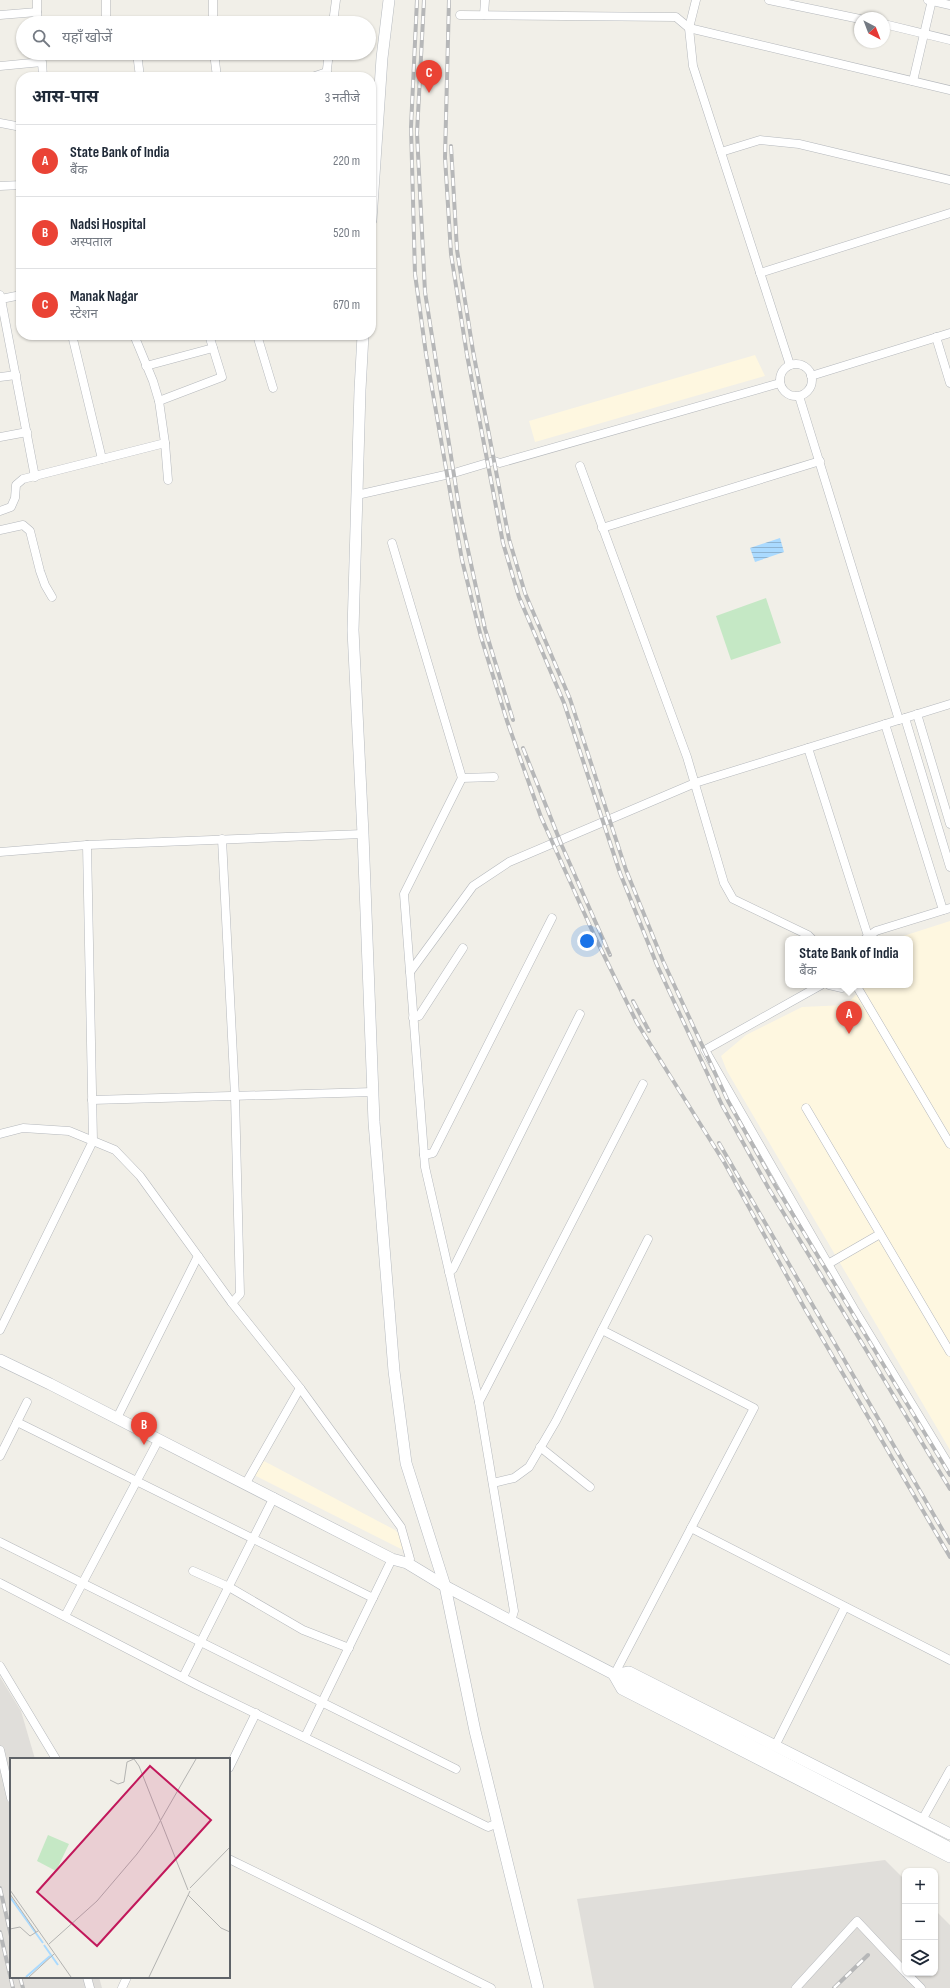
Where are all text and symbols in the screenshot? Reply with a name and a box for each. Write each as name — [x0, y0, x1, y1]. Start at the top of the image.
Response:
north arrow — [854, 12, 890, 48]
search box — [16, 16, 376, 60]
icon: search — [30, 27, 52, 49]
text: यहाँ खोजें — [62, 28, 112, 47]
pin: C — [416, 60, 442, 93]
text: आस-पास — [32, 87, 99, 107]
text: 3 नतीजे — [325, 90, 360, 106]
text: State Bank of India — [70, 143, 169, 162]
text: A — [42, 153, 48, 169]
text: 220 m — [333, 153, 360, 169]
text: बैंक — [70, 162, 87, 178]
text: Nadsi Hospital — [70, 215, 146, 234]
text: B — [42, 225, 48, 241]
text: 520 m — [333, 225, 360, 241]
text: अस्पताल — [70, 234, 112, 250]
text: Manak Nagar — [70, 287, 138, 306]
text: C — [42, 297, 48, 313]
text: 670 m — [333, 297, 360, 313]
text: स्टेशन — [70, 306, 98, 322]
your location — [577, 931, 597, 951]
popup — [785, 936, 913, 988]
text: State Bank of India — [799, 944, 899, 963]
text: बैंक — [799, 963, 817, 979]
pin: A — [836, 1001, 862, 1034]
pin: B — [131, 1412, 157, 1445]
inset map — [10, 1758, 230, 1978]
map controls — [902, 1868, 938, 1976]
button: + — [902, 1868, 938, 1904]
button: − — [902, 1904, 938, 1940]
button: layers — [902, 1940, 938, 1976]

